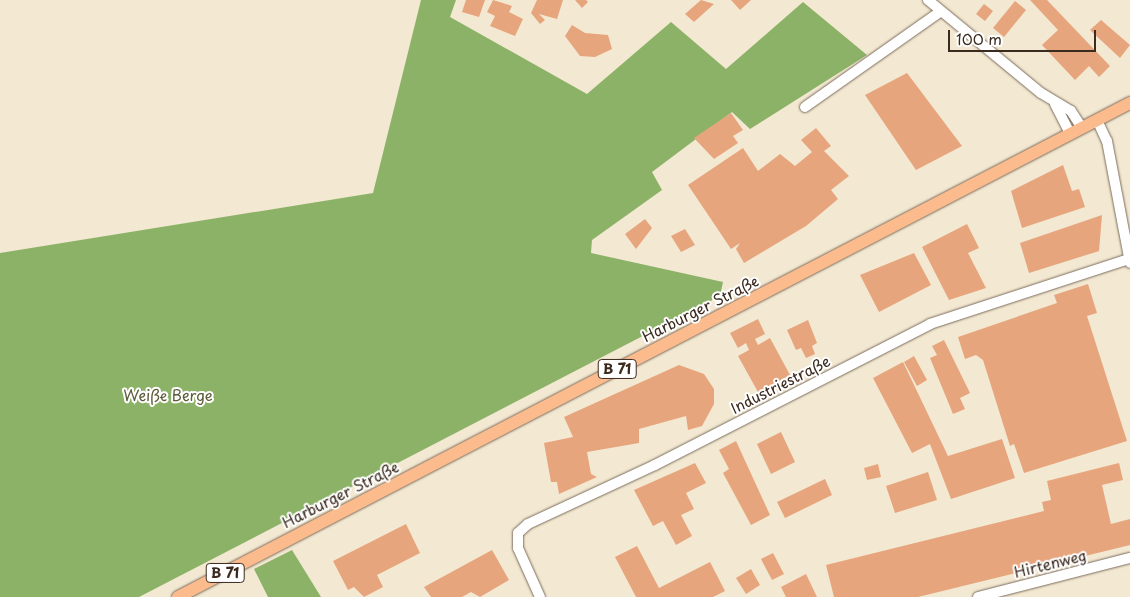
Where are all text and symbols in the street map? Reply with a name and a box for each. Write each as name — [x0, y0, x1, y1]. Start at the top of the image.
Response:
scale bar — [950, 20, 1098, 52]
text: 100 m — [956, 27, 1002, 50]
street label: Harburger Straße — [638, 271, 762, 345]
street label: Industriestraße — [727, 351, 833, 417]
road number: B 71 — [597, 358, 637, 380]
park label: Weiße Berge — [122, 386, 214, 404]
street label: Harburger Straße — [278, 457, 402, 531]
street label: Hirtenweg — [1012, 545, 1088, 581]
road number: B 71 — [205, 562, 245, 584]

